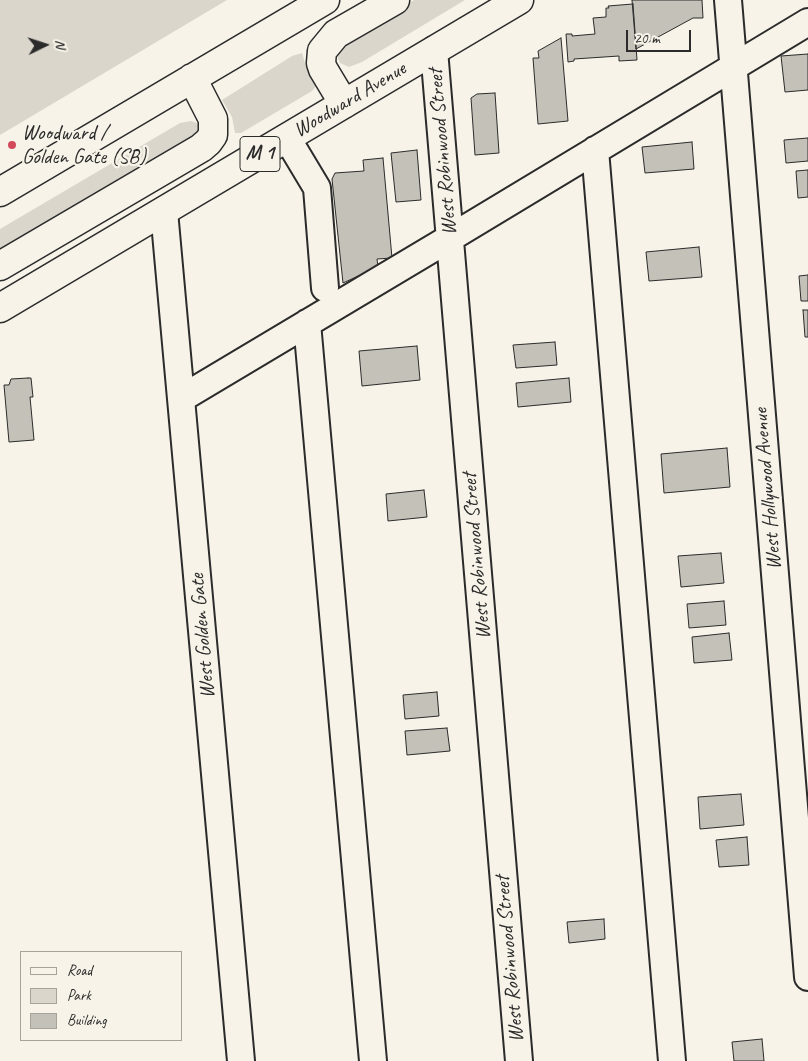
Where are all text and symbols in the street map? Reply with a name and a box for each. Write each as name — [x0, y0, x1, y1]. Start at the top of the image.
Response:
north arrow — [20, 20, 70, 70]
scale bar — [628, 20, 693, 52]
text: 20 m — [634, 29, 660, 48]
text: N — [52, 39, 69, 49]
street label: Woodward Avenue — [289, 57, 411, 143]
street label: West Robinwood Street — [423, 68, 463, 236]
place label: Woodward / Golden Gate (SB) — [22, 120, 146, 170]
road number: M 1 — [240, 136, 280, 172]
marker: Woodward / Golden Gate (SB) — [6, 139, 18, 151]
street label: West Hollywood Avenue — [748, 407, 788, 571]
street label: West Robinwood Street — [457, 472, 497, 640]
street label: West Golden Gate — [185, 572, 221, 700]
street label: West Robinwood Street — [490, 875, 530, 1043]
legend — [20, 951, 182, 1041]
text: Road — [67, 961, 92, 980]
text: Park — [67, 986, 91, 1005]
text: Building — [67, 1011, 106, 1030]

